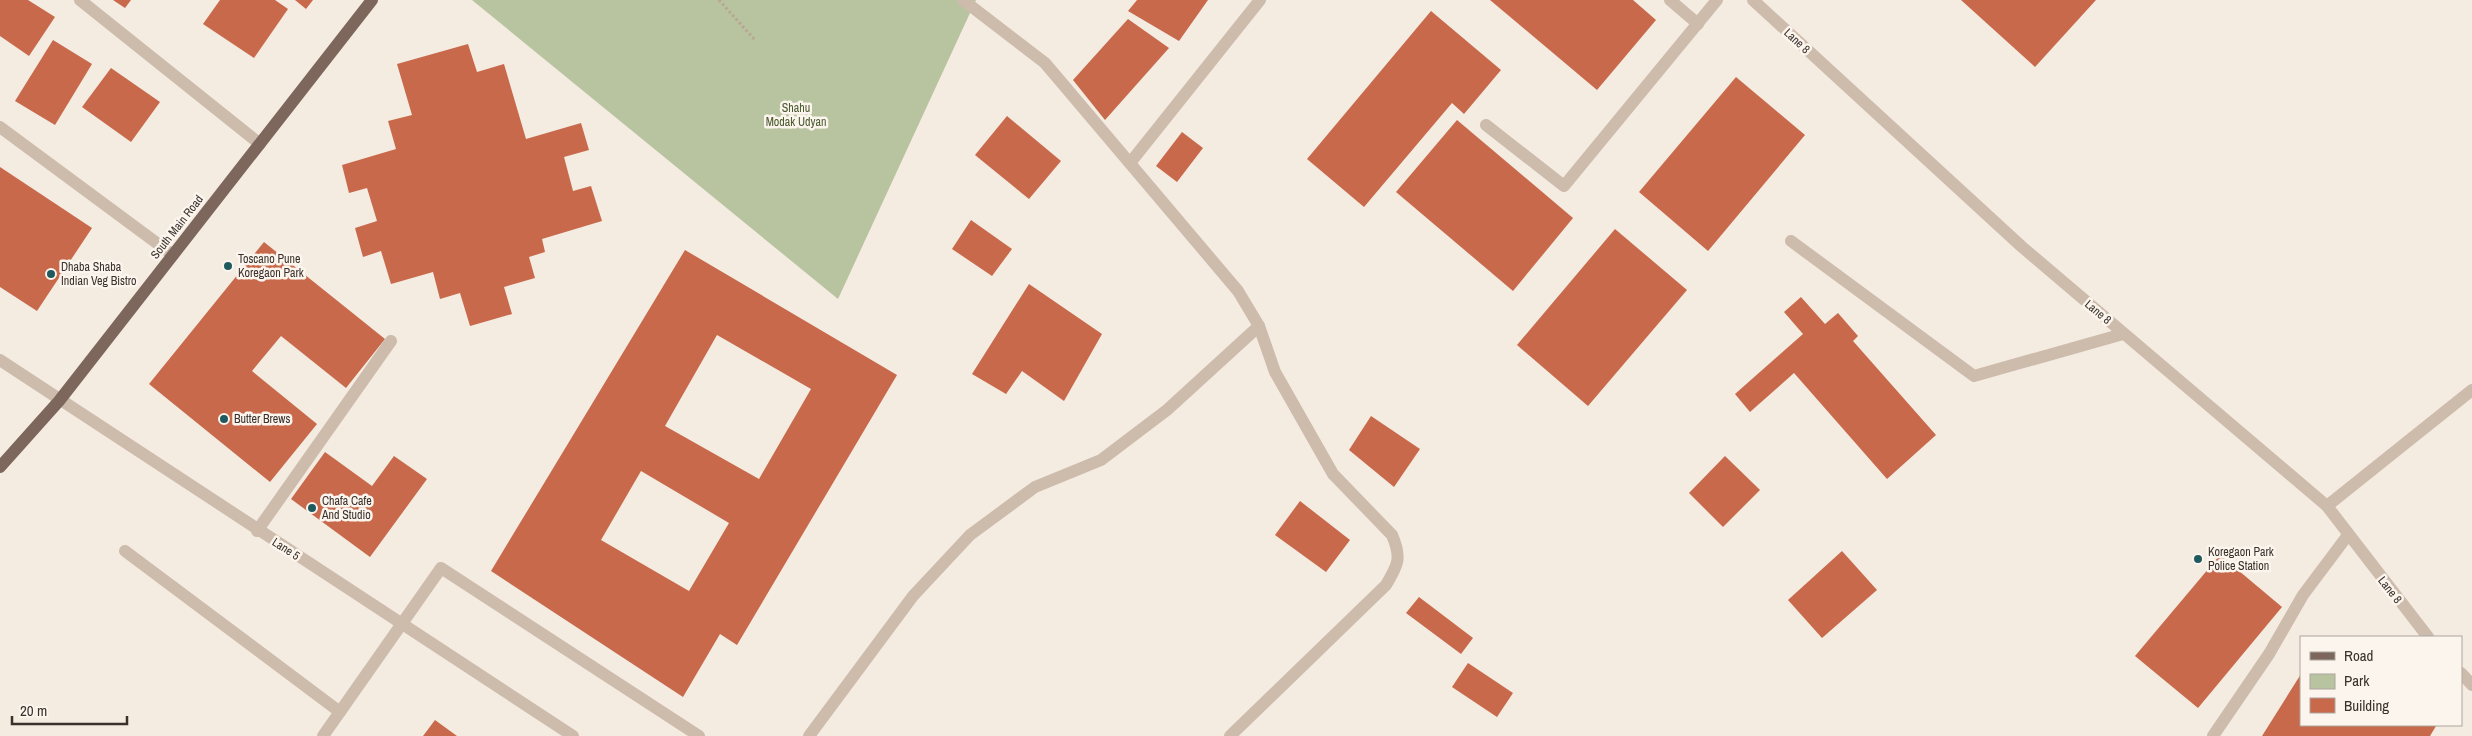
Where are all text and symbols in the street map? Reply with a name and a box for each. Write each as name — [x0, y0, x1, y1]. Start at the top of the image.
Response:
street label: Lane 8 — [1781, 25, 1813, 57]
park label: Shahu Modak Udyan — [766, 100, 826, 130]
street label: South Main Road — [147, 192, 207, 262]
place label: Toscano Pune Koregaon Park — [238, 251, 304, 281]
place label: Dhaba Shaba Indian Veg Bistro — [61, 259, 137, 289]
marker: Toscano Pune Koregaon Park — [222, 260, 234, 272]
marker: Dhaba Shaba Indian Veg Bistro — [45, 268, 57, 280]
street label: Lane 8 — [2081, 296, 2115, 328]
place label: Butter Brews — [234, 411, 290, 427]
marker: Butter Brews — [218, 413, 230, 425]
place label: Chafa Cafe And Studio — [321, 493, 372, 523]
marker: Chafa Cafe And Studio — [306, 502, 318, 514]
street label: Lane 5 — [269, 534, 303, 564]
place label: Koregaon Park Police Station — [2208, 544, 2274, 574]
marker: Koregaon Park Police Station — [2192, 553, 2204, 565]
street label: Lane 8 — [2374, 573, 2406, 607]
legend — [2300, 636, 2462, 726]
text: Road — [2344, 645, 2373, 666]
text: Park — [2344, 670, 2370, 691]
scale bar — [12, 694, 128, 726]
text: Building — [2344, 695, 2389, 716]
text: 20 m — [20, 700, 47, 721]

